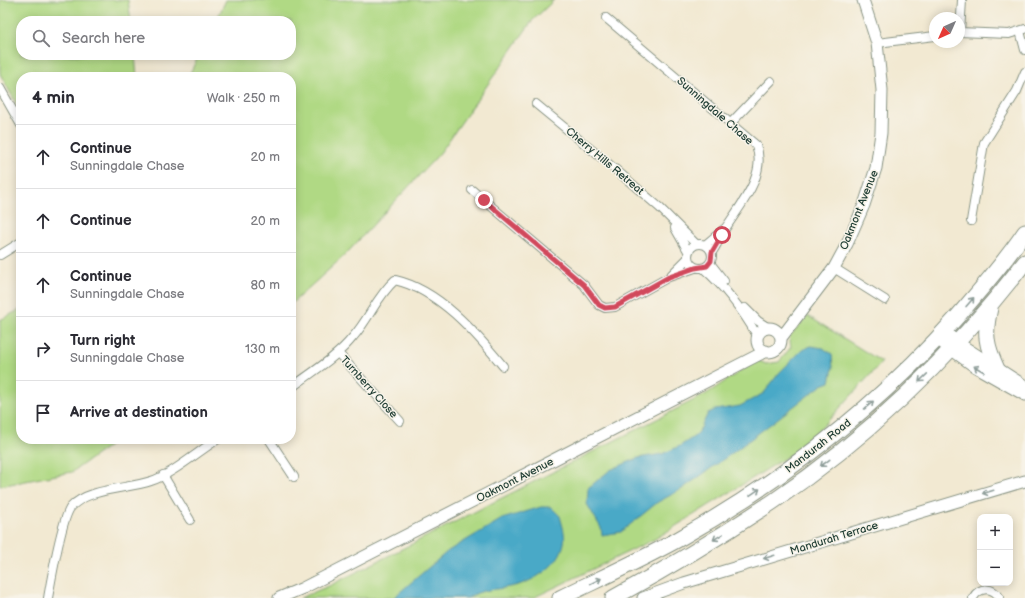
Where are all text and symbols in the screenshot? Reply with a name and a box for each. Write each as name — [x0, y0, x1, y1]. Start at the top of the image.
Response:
north arrow — [929, 12, 965, 48]
search box — [16, 16, 296, 60]
icon: search — [30, 27, 52, 49]
text: Search here — [62, 29, 145, 48]
street label: Sunningdale Chase — [674, 74, 756, 148]
text: 4 min — [32, 88, 75, 108]
text: Walk · 250 m — [207, 90, 280, 106]
street label: Cherry Hills Retreat — [563, 125, 647, 198]
text: Continue — [70, 139, 132, 158]
icon: ahead — [32, 146, 54, 168]
text: 20 m — [250, 149, 280, 165]
text: Sunningdale Chase — [70, 158, 184, 174]
street label: Oakmont Avenue — [837, 168, 881, 252]
route end — [475, 191, 493, 209]
icon: ahead — [32, 210, 54, 232]
text: Continue — [70, 211, 132, 230]
text: 20 m — [250, 213, 280, 229]
route start — [713, 226, 731, 244]
text: Continue — [70, 267, 132, 286]
icon: ahead — [32, 274, 54, 296]
text: 80 m — [251, 277, 280, 293]
text: Sunningdale Chase — [70, 286, 184, 302]
one-way arrow — [965, 297, 974, 307]
text: Turn right — [70, 331, 135, 350]
icon: right — [32, 338, 54, 360]
text: 130 m — [245, 341, 280, 357]
text: Sunningdale Chase — [70, 350, 184, 366]
street label: Turnberry Close — [338, 353, 401, 421]
one-way arrow — [973, 364, 985, 372]
one-way arrow — [918, 373, 928, 383]
one-way arrow — [864, 400, 874, 409]
icon: arrive — [32, 402, 54, 424]
text: Arrive at destination — [70, 403, 208, 422]
street label: Mandurah Road — [782, 416, 854, 476]
street label: Oakmont Avenue — [474, 455, 556, 505]
one-way arrow — [819, 459, 830, 467]
one-way arrow — [749, 488, 760, 496]
one-way arrow — [981, 489, 994, 496]
map controls — [977, 514, 1013, 586]
button: + — [977, 514, 1013, 550]
street label: Mandurah Terrace — [788, 518, 880, 558]
one-way arrow — [713, 533, 724, 541]
button: − — [977, 550, 1013, 586]
one-way arrow — [763, 554, 776, 561]
one-way arrow — [589, 577, 601, 584]

